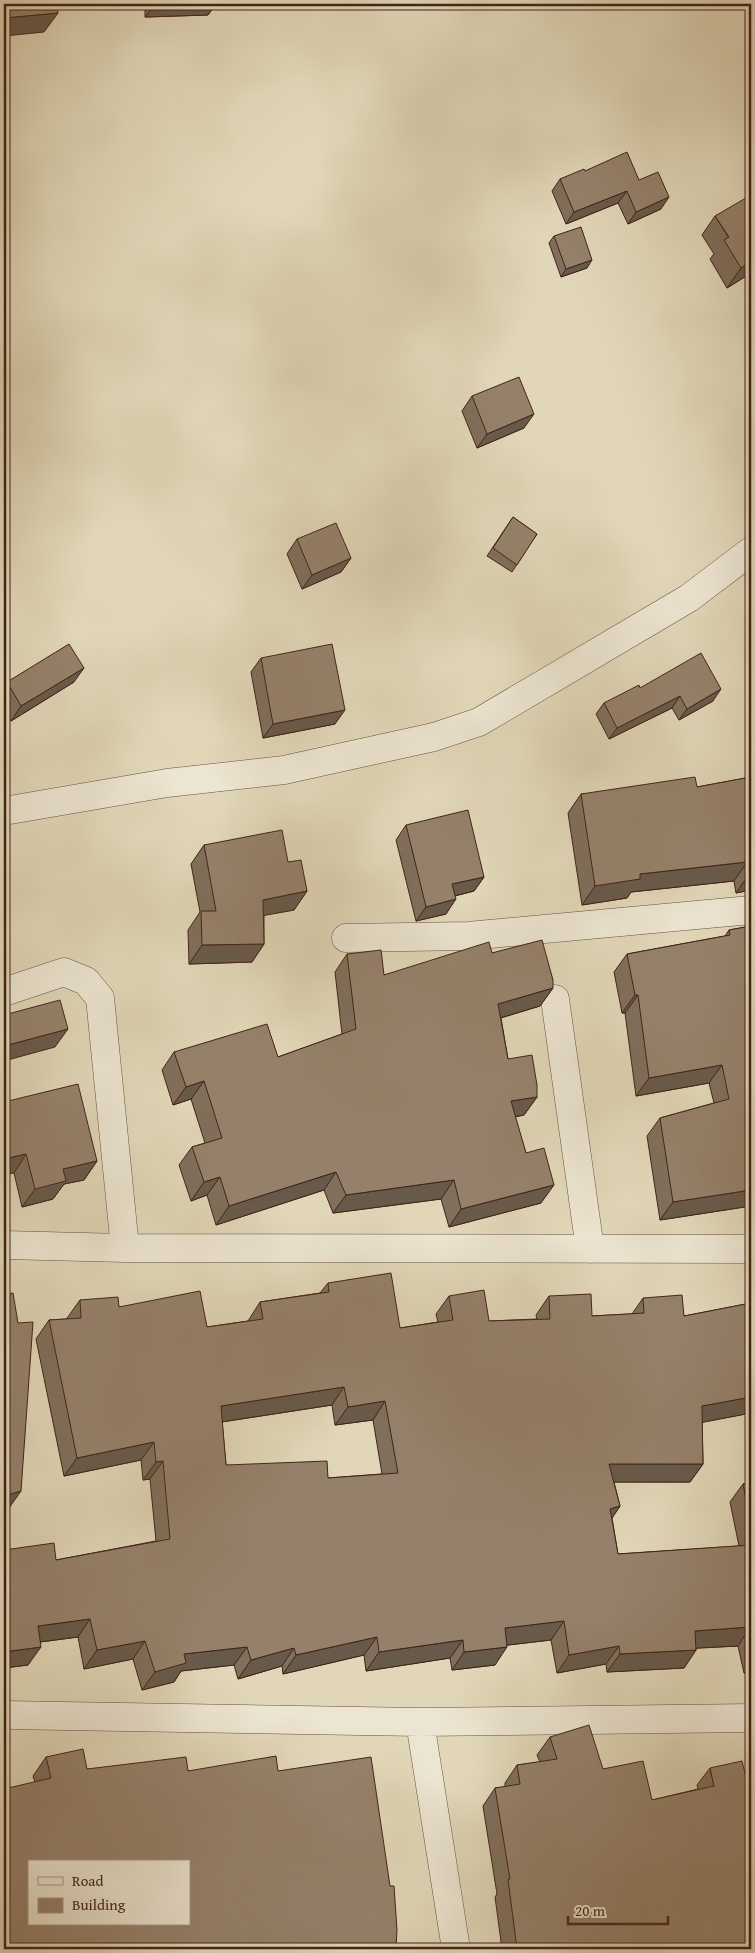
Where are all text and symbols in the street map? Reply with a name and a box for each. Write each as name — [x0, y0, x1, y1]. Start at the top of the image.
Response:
legend — [28, 1860, 190, 1926]
text: Road — [72, 1870, 103, 1891]
scale bar — [568, 1893, 668, 1925]
text: Building — [72, 1894, 126, 1915]
text: 20 m — [575, 1900, 606, 1921]

